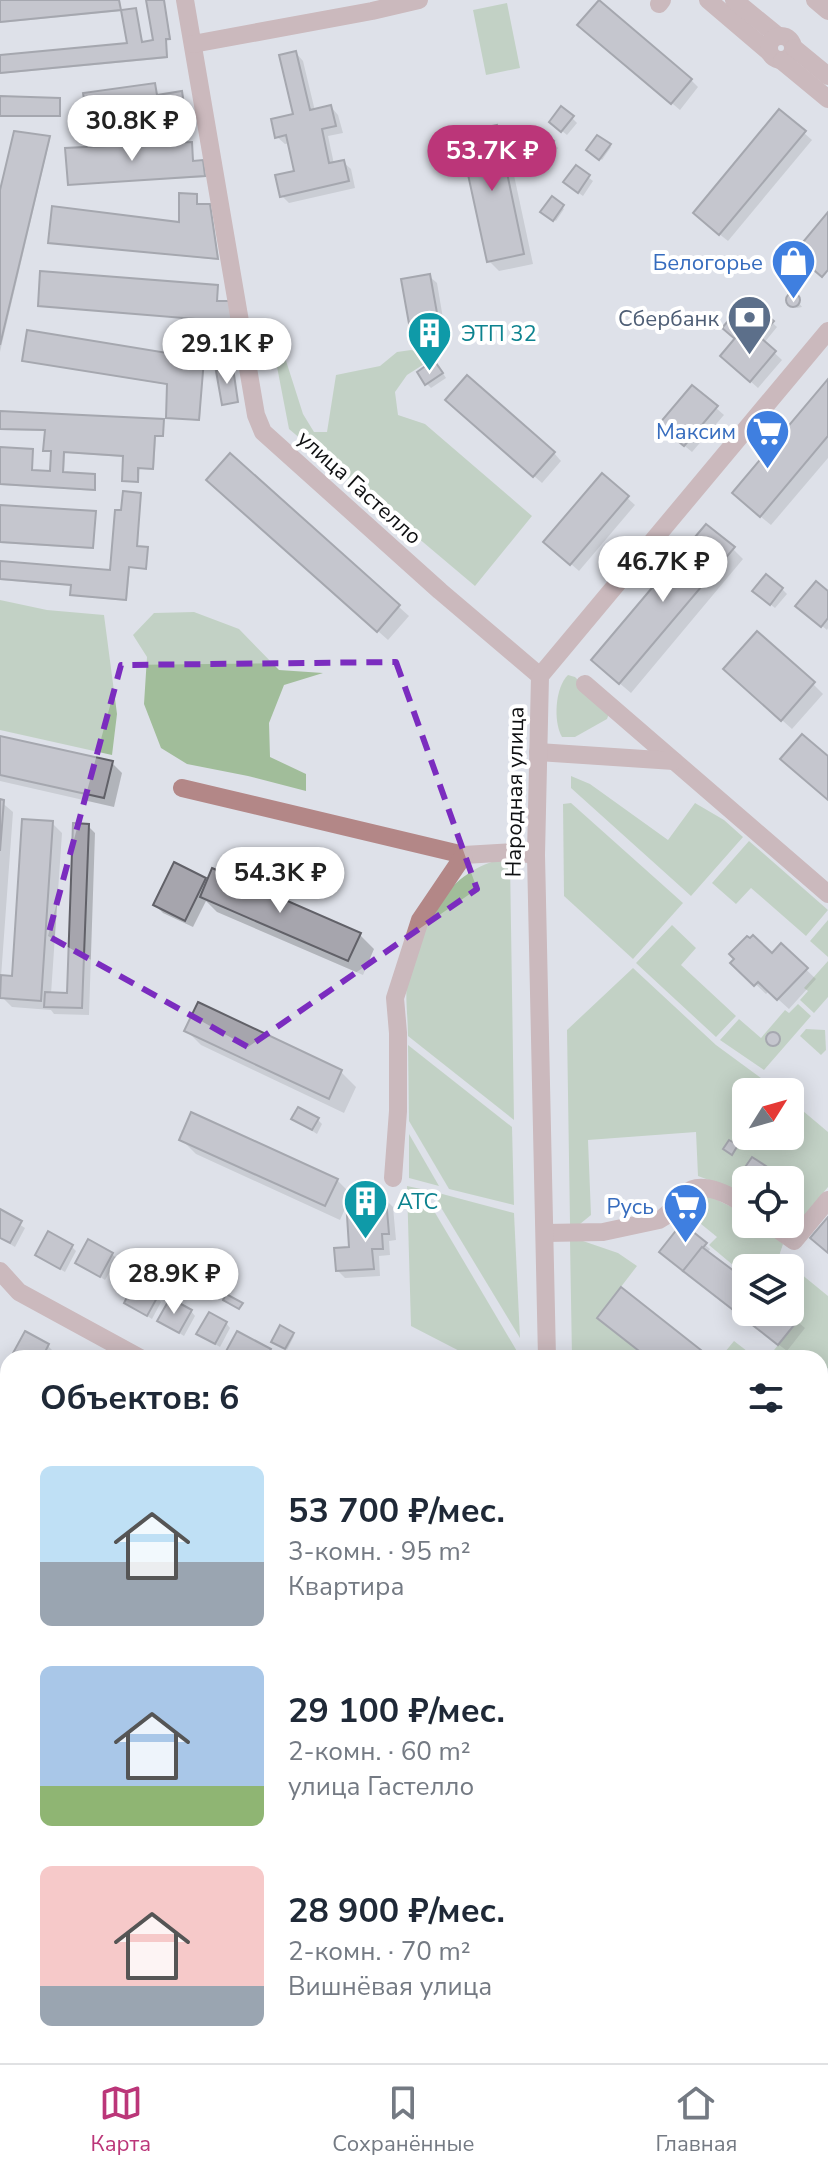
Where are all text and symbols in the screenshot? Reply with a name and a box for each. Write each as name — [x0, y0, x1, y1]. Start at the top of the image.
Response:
pin: 30.8K ₽ — [58, 95, 206, 163]
text: 30.8K ₽ — [85, 103, 179, 138]
pin: 53.7K ₽ — [418, 125, 566, 193]
text: 53.7K ₽ — [445, 133, 539, 168]
shop icon: Белогорье — [770, 238, 818, 301]
place label: Белогорье — [653, 248, 763, 278]
bank icon: Сбербанк — [726, 294, 774, 357]
place label: Сбербанк — [618, 304, 719, 334]
building icon: ЭТП 32 — [406, 309, 454, 372]
pin: 29.1K ₽ — [153, 318, 301, 386]
place label: ЭТП 32 — [461, 319, 537, 349]
text: 29.1K ₽ — [180, 326, 274, 361]
supermarket icon: Максим — [743, 407, 791, 470]
place label: Максим — [656, 417, 736, 447]
street label: улица Гастелло — [291, 424, 428, 552]
pin: 46.7K ₽ — [589, 536, 737, 604]
text: 46.7K ₽ — [616, 544, 710, 579]
street label: Народная улица — [499, 706, 531, 878]
pin: 54.3K ₽ — [206, 847, 354, 915]
text: 54.3K ₽ — [233, 855, 327, 890]
north arrow — [732, 1078, 804, 1150]
map controls — [732, 1078, 804, 1326]
button: locate — [732, 1166, 804, 1238]
building icon: АТС — [342, 1177, 390, 1240]
supermarket icon: Русь — [661, 1182, 709, 1245]
place label: АТС — [397, 1187, 438, 1217]
place label: Русь — [606, 1192, 654, 1222]
pin: 28.9K ₽ — [100, 1248, 248, 1316]
button: layers — [732, 1254, 804, 1326]
text: 28.9K ₽ — [127, 1256, 221, 1291]
text: Объектов: 6 — [40, 1375, 239, 1421]
icon: filters — [744, 1376, 788, 1420]
text: 53 700 ₽/мес. — [288, 1488, 505, 1534]
icon: home — [104, 1498, 200, 1594]
text: 3-комн. · 95 m² — [288, 1534, 471, 1569]
text: Квартира — [288, 1569, 404, 1604]
text: 29 100 ₽/мес. — [288, 1688, 505, 1734]
icon: home — [104, 1698, 200, 1794]
text: 2-комн. · 60 m² — [288, 1734, 471, 1769]
text: улица Гастелло — [288, 1769, 474, 1804]
text: 28 900 ₽/мес. — [288, 1888, 505, 1934]
icon: home — [104, 1898, 200, 1994]
text: 2-комн. · 70 m² — [288, 1934, 471, 1969]
text: Вишнёвая улица — [288, 1969, 492, 2004]
tab: Карта — [91, 2081, 151, 2159]
tab: Сохранённые — [332, 2081, 474, 2159]
tab: Главная — [655, 2081, 737, 2159]

